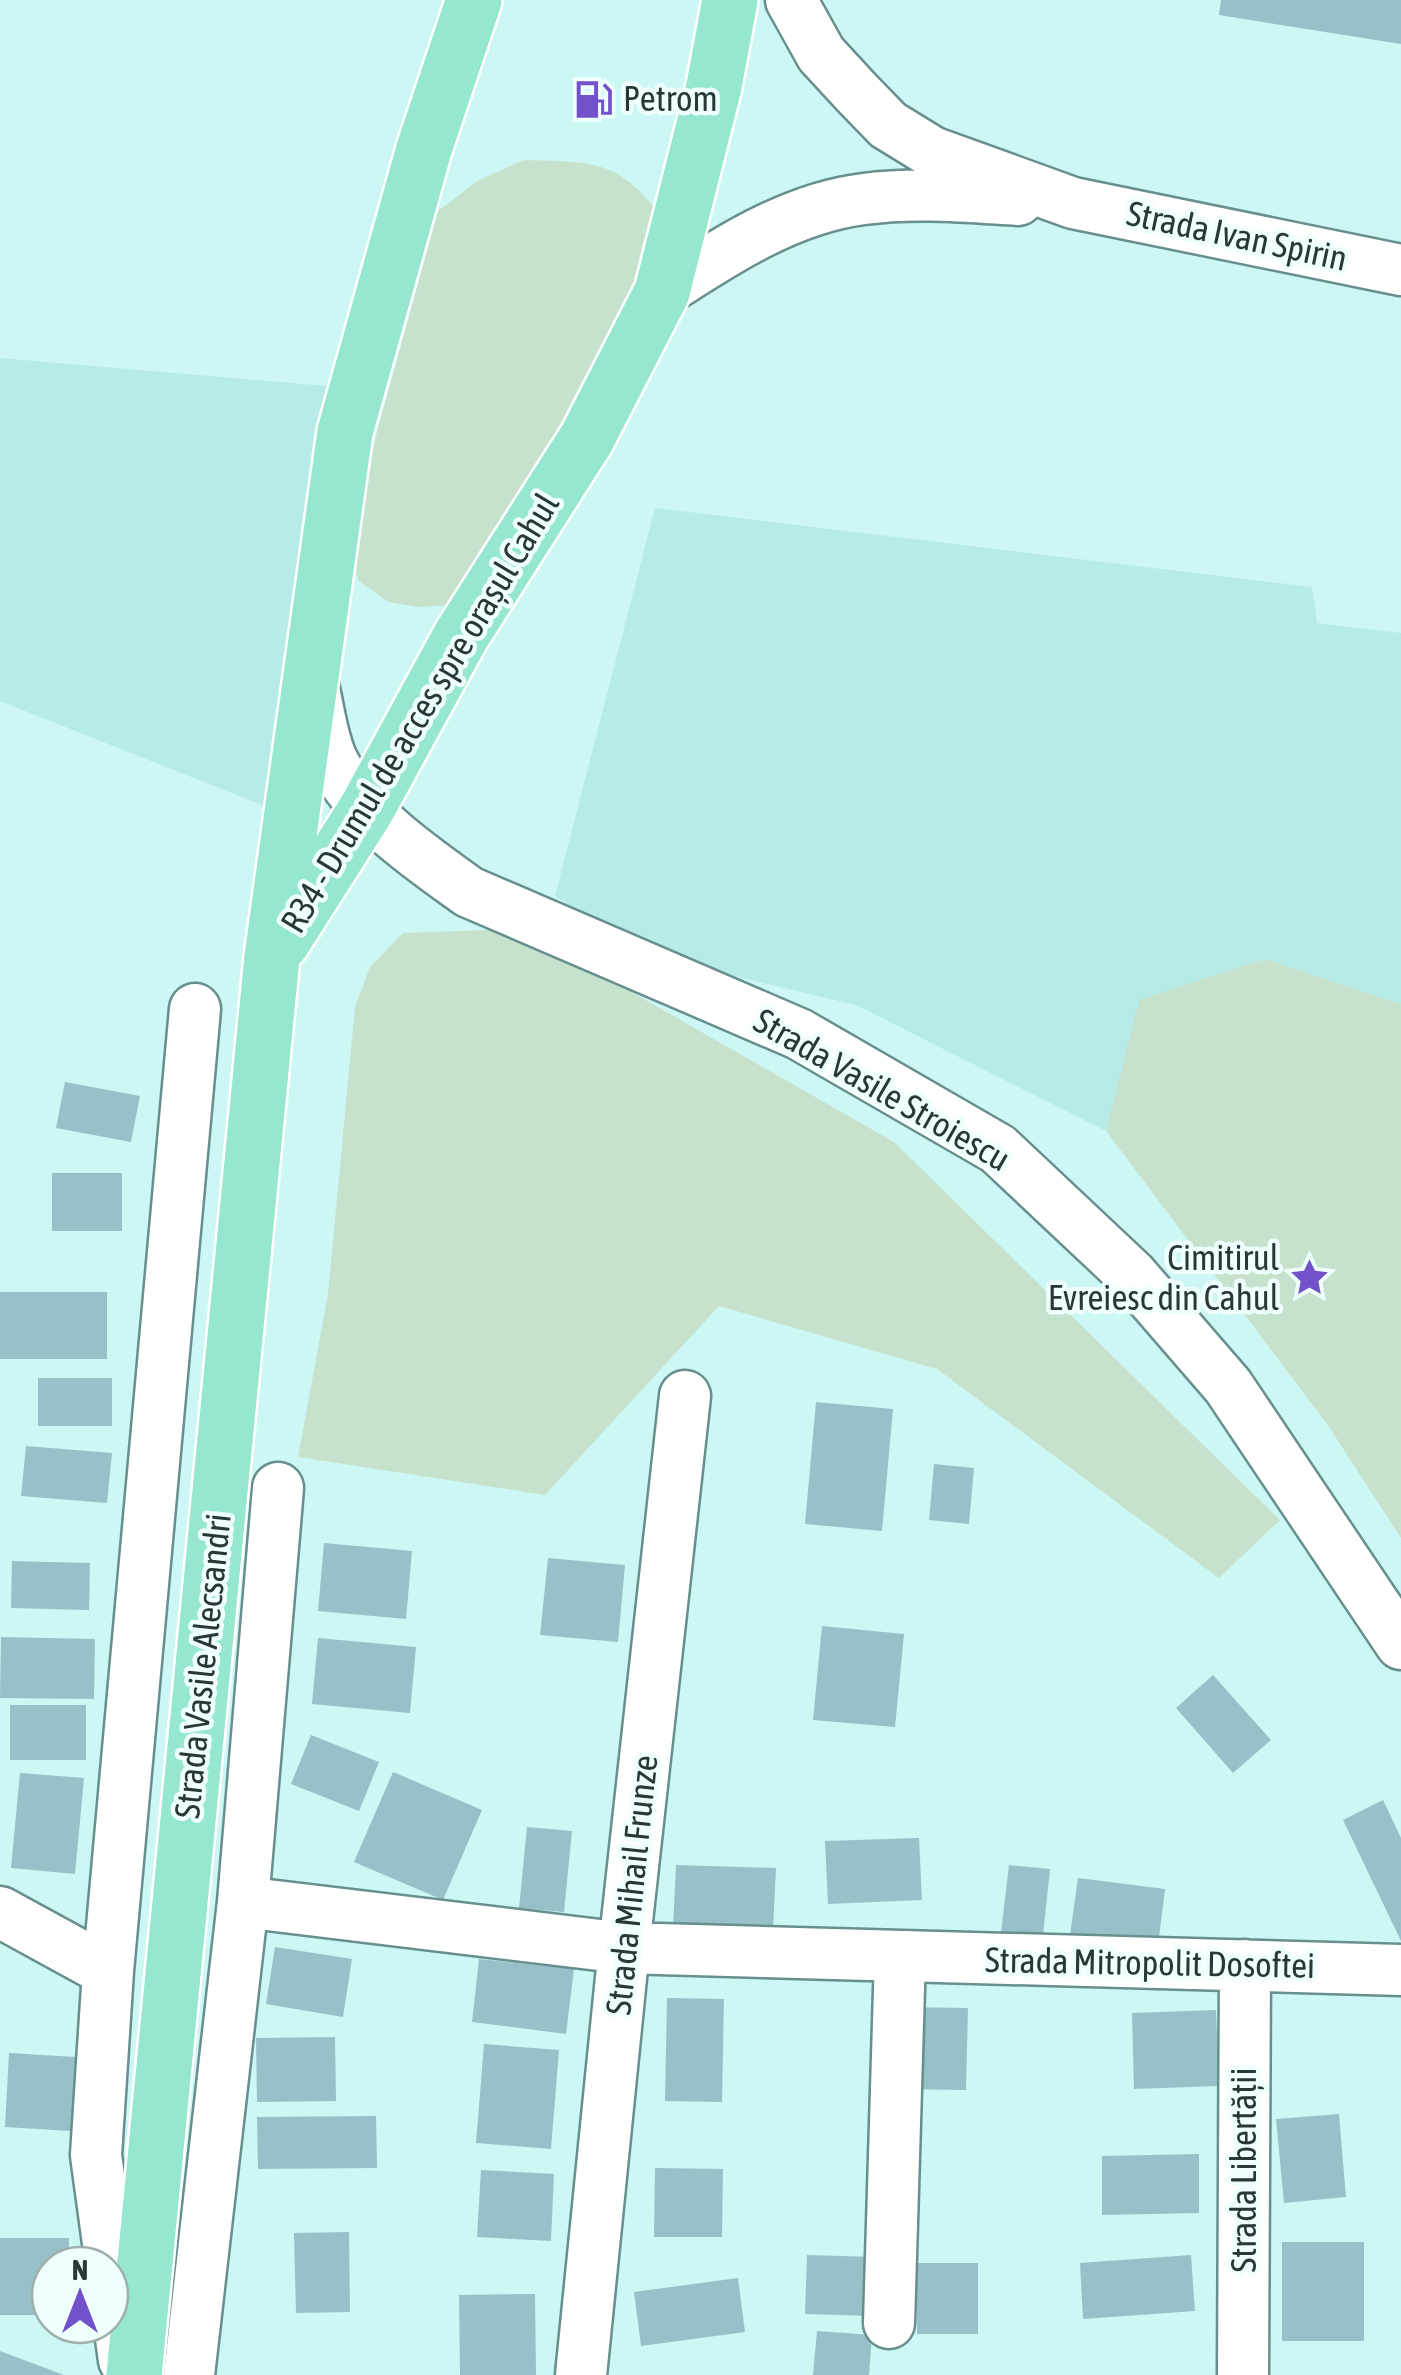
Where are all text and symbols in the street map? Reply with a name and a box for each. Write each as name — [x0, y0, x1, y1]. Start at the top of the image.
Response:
fuel station icon: Petrom — [572, 78, 614, 120]
place label: Petrom — [623, 78, 718, 118]
street label: Strada Ivan Spirin — [1123, 192, 1351, 278]
street label: R34 - Drumul de acces spre orașul Cahul — [272, 486, 567, 940]
street label: Strada Vasile Stroiescu — [748, 1000, 1017, 1179]
place label: Cimitirul Evreiesc din Cahul — [1048, 1237, 1279, 1317]
place icon: Cimitirul Evreiesc din Cahul — [1288, 1257, 1330, 1299]
street label: Strada Vasile Alecsandri — [166, 1512, 238, 1820]
street label: Strada Mihail Frunze — [597, 1753, 665, 2017]
street label: Strada Mitropolit Dosoftei — [985, 1939, 1315, 1985]
street label: Strada Libertății — [1223, 2068, 1264, 2272]
north arrow — [30, 2245, 130, 2345]
text: N — [72, 2254, 88, 2286]

